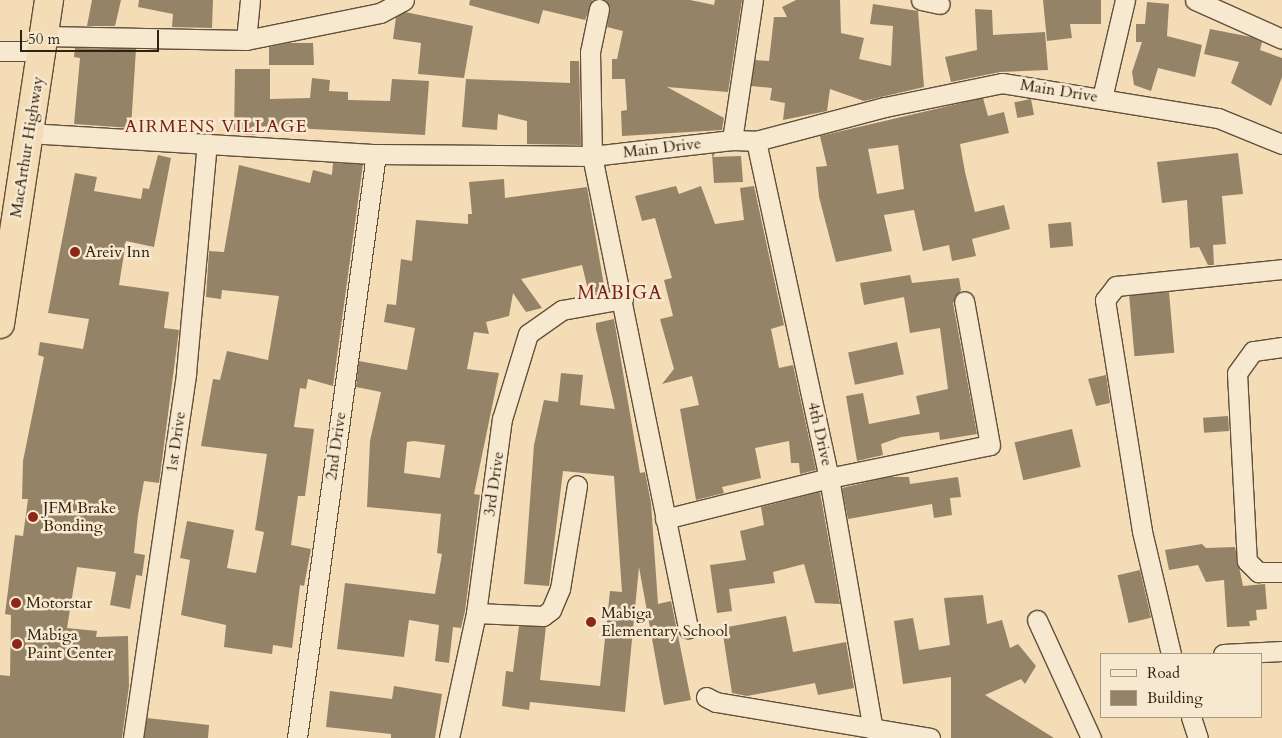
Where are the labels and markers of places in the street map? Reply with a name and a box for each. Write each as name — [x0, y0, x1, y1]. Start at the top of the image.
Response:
place label: Areiv Inn — [85, 242, 150, 262]
marker: Areiv Inn — [69, 246, 81, 258]
place label: JFM Brake Bonding — [43, 498, 116, 536]
marker: JFM Brake Bonding — [27, 511, 39, 523]
place label: Motorstar — [26, 593, 92, 613]
marker: Motorstar — [10, 597, 22, 609]
place label: Mabiga Elementary School — [601, 603, 728, 641]
marker: Mabiga Elementary School — [585, 616, 597, 628]
place label: Mabiga Paint Center — [27, 625, 113, 663]
marker: Mabiga Paint Center — [11, 638, 23, 650]

